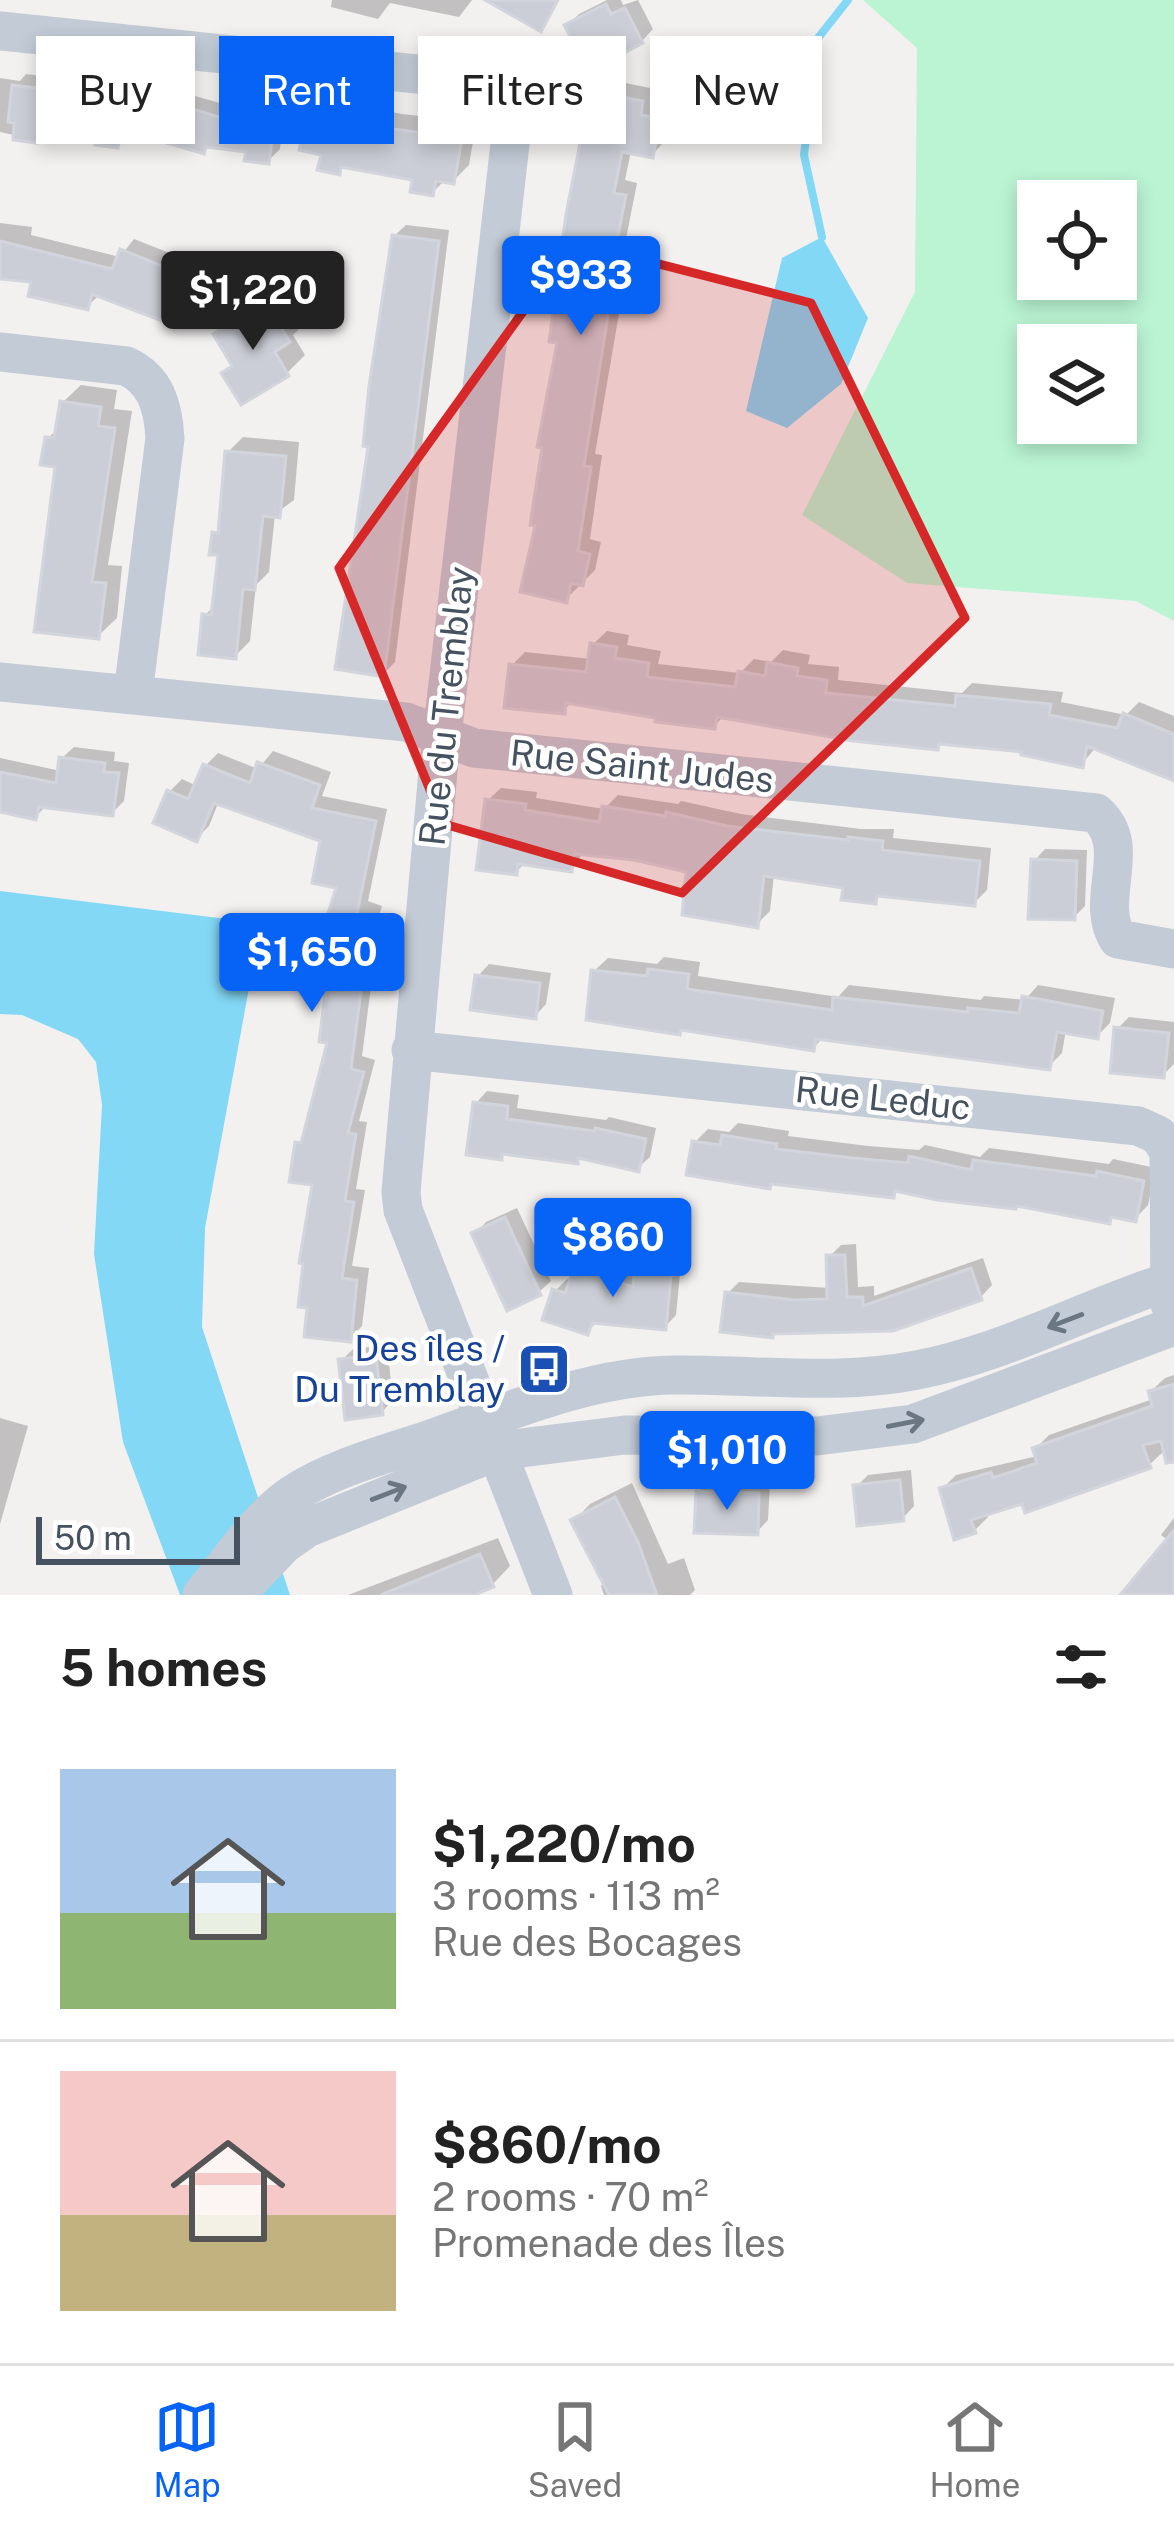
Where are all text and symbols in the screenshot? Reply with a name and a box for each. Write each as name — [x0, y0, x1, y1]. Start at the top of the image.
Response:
chip: Buy — [36, 36, 195, 144]
chip: Rent — [219, 36, 394, 144]
chip: Filters — [418, 36, 626, 144]
chip: New — [650, 36, 822, 144]
map controls — [1017, 180, 1137, 444]
button: locate — [1017, 180, 1137, 300]
pin: $933 — [510, 236, 652, 338]
pin: $1,220 — [155, 251, 351, 353]
text: $933 — [529, 252, 633, 298]
text: $1,220 — [188, 267, 318, 313]
button: layers — [1017, 324, 1137, 444]
street label: Rue du Tremblay — [410, 564, 482, 848]
street label: Rue Saint Judes — [508, 731, 776, 801]
pin: $1,650 — [214, 913, 410, 1015]
text: $1,650 — [246, 929, 378, 975]
street label: Rue Leduc — [793, 1068, 973, 1128]
pin: $860 — [542, 1198, 684, 1300]
text: $860 — [561, 1214, 665, 1260]
one-way arrow — [1047, 1311, 1084, 1333]
place label: Des îles / Du Tremblay — [294, 1327, 505, 1410]
bus stop icon: Des îles / Du Tremblay — [516, 1341, 572, 1397]
pin: $1,010 — [629, 1411, 825, 1513]
one-way arrow — [886, 1411, 925, 1433]
text: $1,010 — [667, 1427, 788, 1473]
one-way arrow — [369, 1481, 406, 1503]
scale bar — [36, 1511, 240, 1564]
text: 50 m — [54, 1519, 132, 1557]
icon: filters — [1048, 1634, 1114, 1700]
text: 5 homes — [60, 1638, 267, 1697]
text: $1,220/mo — [432, 1814, 696, 1873]
icon: home — [156, 1817, 300, 1961]
text: 3 rooms · 113 m² — [432, 1873, 720, 1919]
text: Rue des Bocages — [432, 1919, 742, 1965]
text: $860/mo — [432, 2115, 662, 2174]
icon: home — [156, 2119, 300, 2263]
text: 2 rooms · 70 m² — [432, 2174, 709, 2220]
text: Promenade des Îles — [432, 2220, 786, 2266]
tab: Map — [154, 2394, 221, 2504]
tab: Saved — [528, 2394, 622, 2504]
tab: Home — [929, 2394, 1020, 2504]

